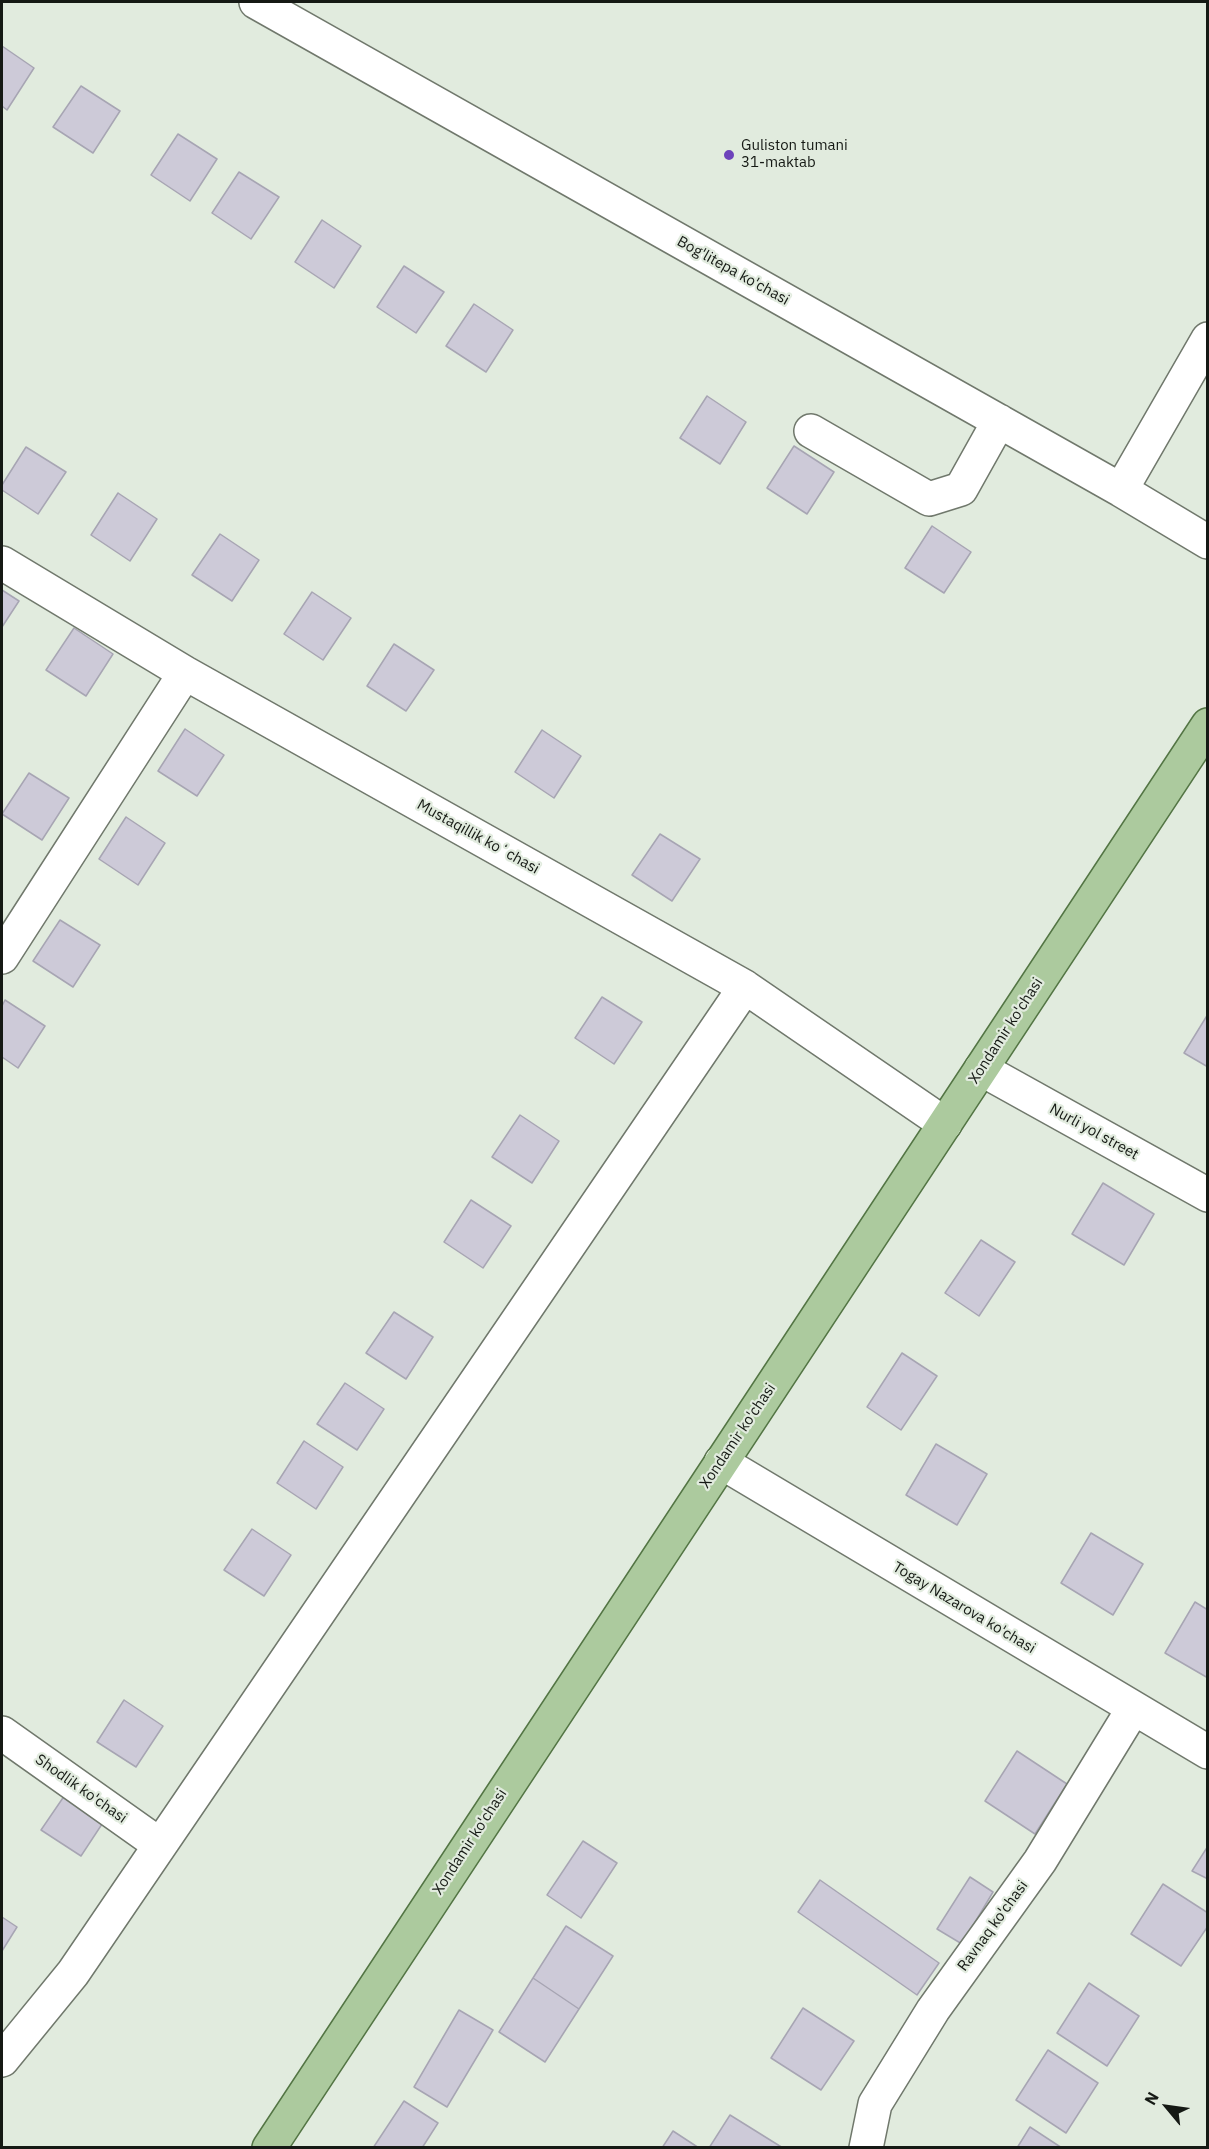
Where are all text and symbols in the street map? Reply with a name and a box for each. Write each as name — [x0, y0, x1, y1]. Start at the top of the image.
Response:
place label: Guliston tumani 31-maktab — [741, 137, 848, 172]
marker: Guliston tumani 31-maktab — [722, 148, 736, 162]
street label: Bog'litepa ko'chasi — [674, 233, 792, 309]
street label: Mustaqillik koʻchasi — [414, 796, 542, 878]
street label: Xondamir ko'chasi — [965, 975, 1047, 1087]
street label: Nurli yol street — [1046, 1100, 1142, 1164]
street label: Xondamir ko'chasi — [696, 1380, 780, 1492]
street label: Togay Nazarova ko'chasi — [889, 1558, 1039, 1658]
street label: Shodlik ko'chasi — [32, 1751, 130, 1827]
street label: Xondamir ko'chasi — [429, 1786, 511, 1898]
street label: Ravnaq ko'chasi — [954, 1877, 1032, 1975]
north arrow — [1137, 2077, 1197, 2137]
text: N — [1140, 2088, 1163, 2108]

